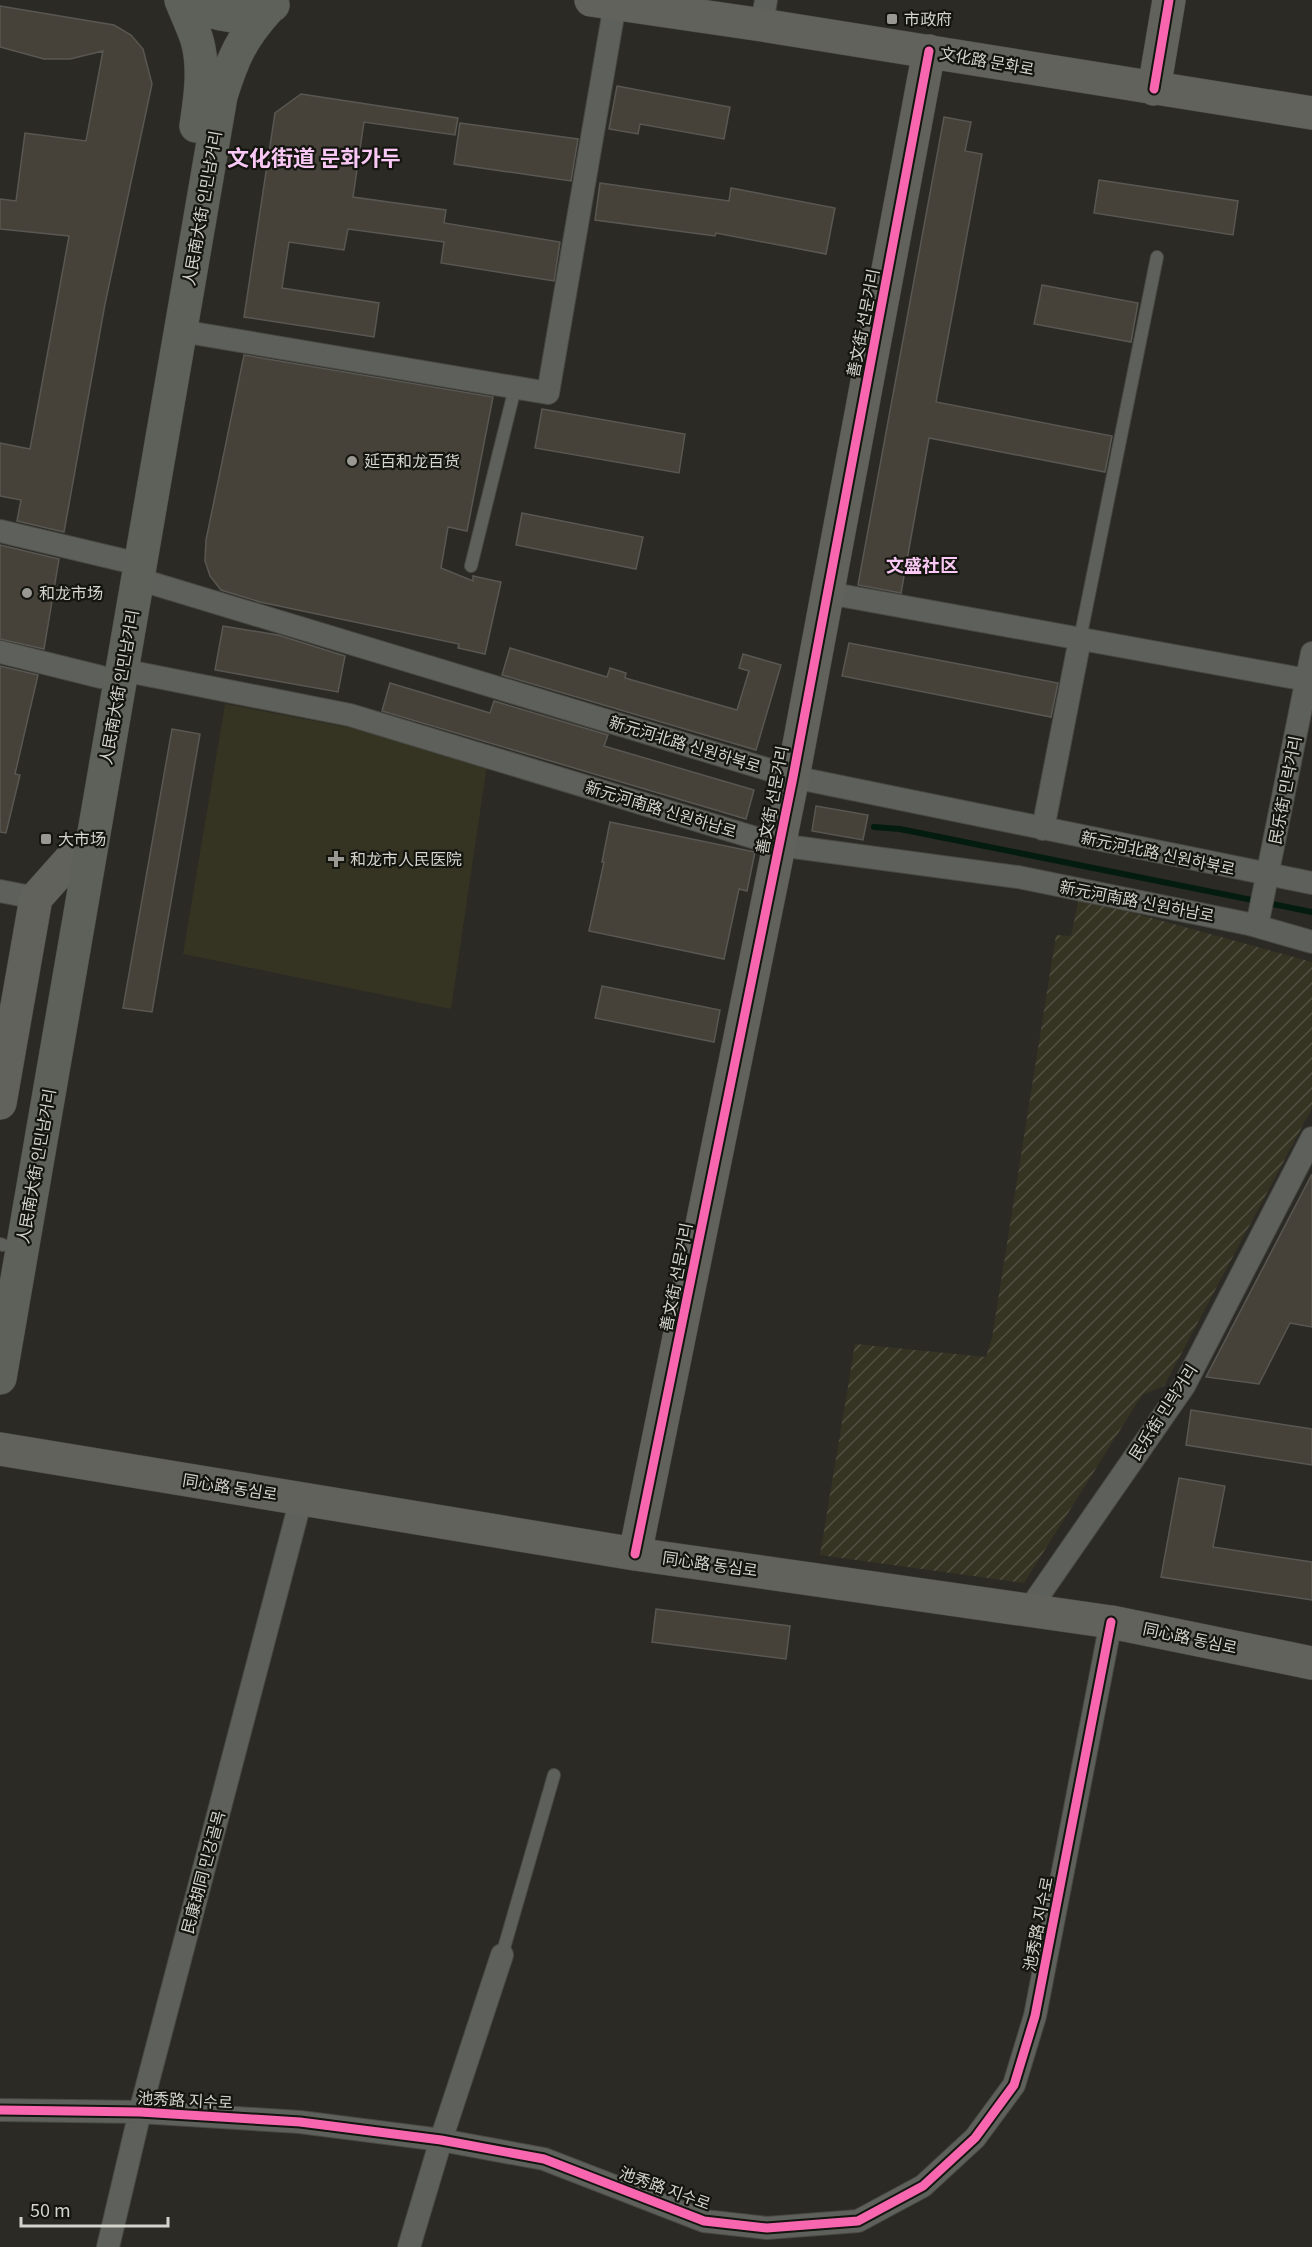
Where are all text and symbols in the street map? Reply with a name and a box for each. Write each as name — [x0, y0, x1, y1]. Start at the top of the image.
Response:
place label: 市政府 — [904, 6, 952, 30]
marker: 市政府 — [885, 12, 899, 26]
street label: 文化路 문화로 — [938, 40, 1037, 80]
street label: 人民南大街 인민남거리 — [176, 128, 226, 287]
district label: 文化街道 문화가두 — [227, 140, 401, 172]
street label: 善文街 선문거리 — [840, 266, 884, 379]
place label: 延百和龙百货 — [364, 448, 460, 472]
marker: 延百和龙百货 — [345, 454, 359, 468]
district label: 文盛社区 — [886, 551, 958, 577]
place label: 和龙市场 — [39, 580, 103, 604]
marker: 和龙市场 — [20, 586, 34, 600]
street label: 人民南大街 인민남거리 — [93, 607, 143, 766]
street label: 新元河北路 신원하북로 — [607, 709, 764, 778]
street label: 民乐街 민락거리 — [1262, 733, 1306, 846]
street label: 善文街 선문거리 — [749, 743, 793, 856]
street label: 新元河南路 신원하남로 — [583, 774, 740, 843]
street label: 新元河北路 신원하북로 — [1079, 824, 1238, 880]
place label: 大市场 — [58, 826, 106, 850]
marker: 大市场 — [39, 832, 53, 846]
place label: 和龙市人民医院 — [350, 846, 462, 870]
marker: 和龙市人民医院 — [327, 850, 345, 868]
street label: 新元河南路 신원하남로 — [1058, 873, 1217, 927]
street label: 人民南大街 인민남거리 — [10, 1086, 60, 1245]
street label: 善文街 선문거리 — [653, 1220, 697, 1333]
street label: 民乐街 민락거리 — [1122, 1359, 1202, 1464]
street label: 同心路 동심로 — [181, 1467, 280, 1505]
street label: 同心路 동심로 — [661, 1544, 759, 1582]
street label: 同心路 동심로 — [1141, 1615, 1240, 1659]
street label: 民康胡同 민강골목 — [174, 1807, 230, 1936]
street label: 池秀路 지수로 — [1016, 1874, 1058, 1973]
street label: 池秀路 지수로 — [137, 2085, 234, 2114]
street label: 池秀路 지수로 — [616, 2159, 715, 2215]
scale bar — [21, 2190, 168, 2228]
text: 50 m — [30, 2196, 71, 2222]

